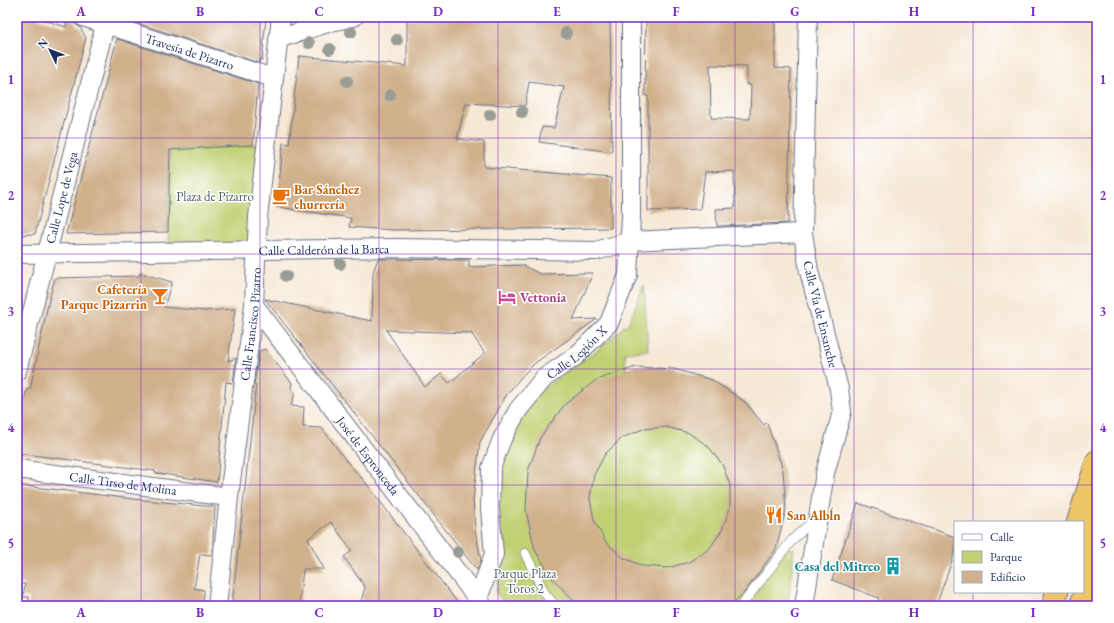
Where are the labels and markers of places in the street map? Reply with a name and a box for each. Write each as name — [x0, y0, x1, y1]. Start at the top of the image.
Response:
place label: Bar Sánchez churrería — [294, 181, 360, 213]
cafe icon: Bar Sánchez churrería — [271, 186, 291, 206]
place label: Cafetería Parque Pizarrin — [61, 281, 148, 313]
bar icon: Cafetería Parque Pizarrin — [150, 286, 170, 306]
hotel icon: Vettonia — [497, 287, 517, 307]
place label: Vettonia — [520, 289, 567, 306]
restaurant icon: San Albĺn — [764, 505, 784, 525]
place label: San Albĺn — [787, 507, 841, 524]
building icon: Casa del Mitreo — [883, 556, 903, 576]
place label: Casa del Mitreo — [795, 558, 880, 575]

